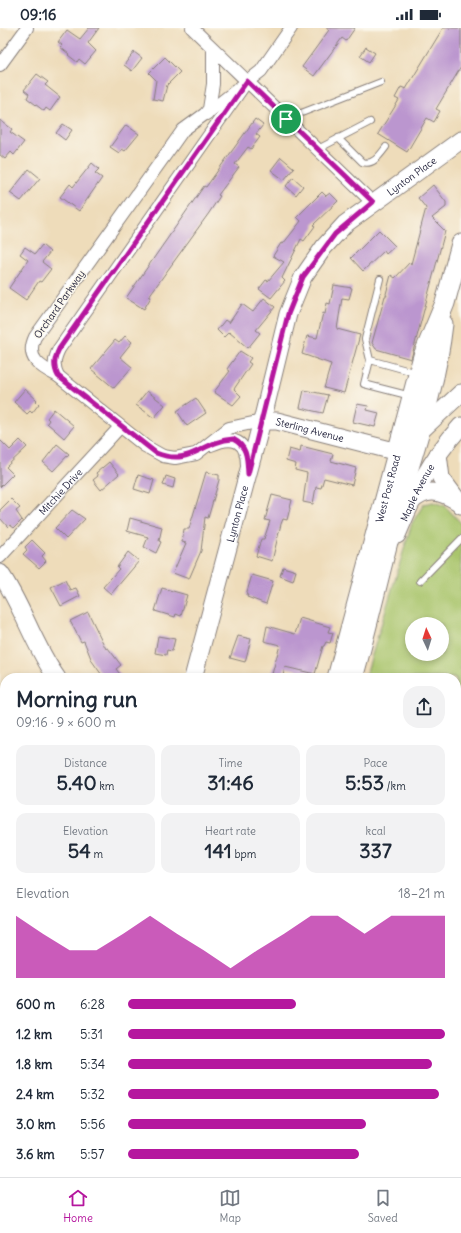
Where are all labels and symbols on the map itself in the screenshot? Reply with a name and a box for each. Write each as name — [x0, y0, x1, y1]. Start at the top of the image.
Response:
pin — [269, 102, 303, 136]
street label: Lynton Place — [384, 154, 439, 199]
street label: Orchard Parkway — [31, 268, 88, 341]
street label: Sterling Avenue — [274, 415, 345, 445]
street label: West Post Road — [373, 453, 403, 524]
street label: Maple Avenue — [398, 461, 437, 523]
street label: Mitchie Drive — [36, 466, 85, 518]
street label: Lynton Place — [224, 484, 251, 544]
north arrow — [405, 617, 449, 661]

